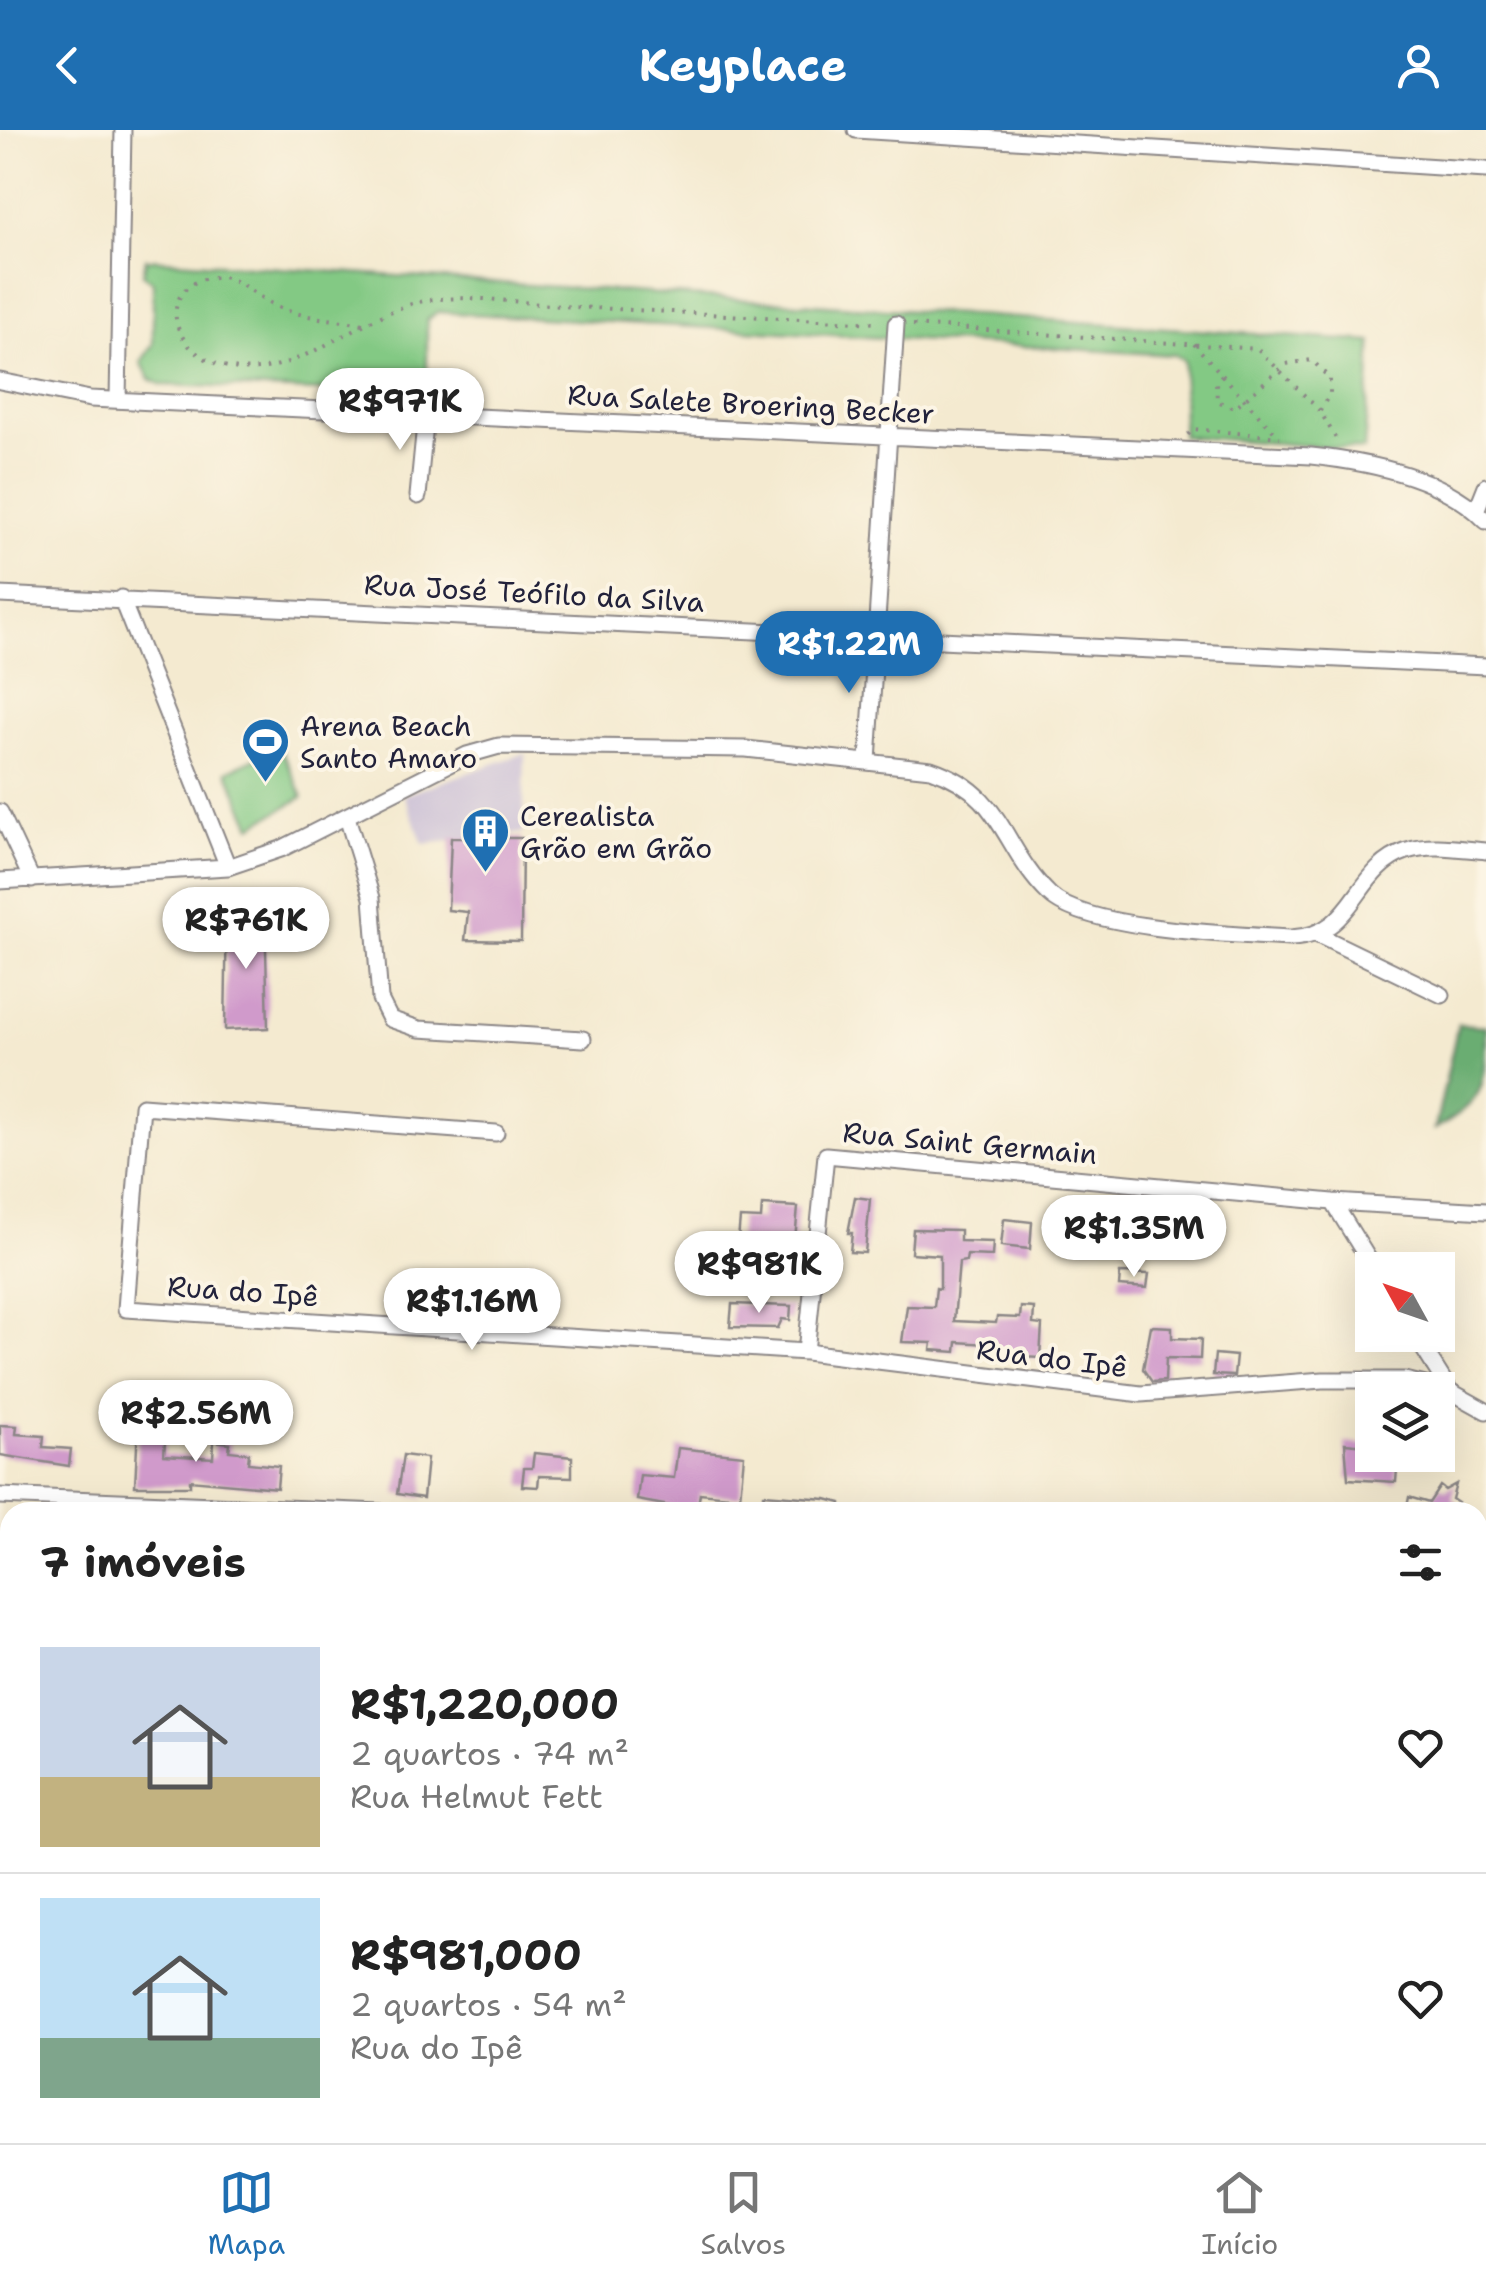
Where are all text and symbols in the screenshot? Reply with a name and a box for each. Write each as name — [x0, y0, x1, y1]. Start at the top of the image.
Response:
text: Keyplace — [639, 35, 847, 95]
icon: back — [40, 38, 95, 93]
icon: person — [1391, 38, 1446, 93]
pin: R$971K — [319, 368, 481, 453]
street label: Rua Salete Broering Becker — [566, 375, 936, 433]
text: R$971K — [338, 379, 462, 422]
street label: Rua José Teófilo da Silva — [363, 565, 705, 621]
pin: R$1.22M — [757, 611, 941, 696]
text: R$1.22M — [777, 622, 921, 665]
place label: Arena Beach Santo Amaro — [300, 707, 477, 777]
sports icon: Arena Beach Santo Amaro — [239, 716, 291, 784]
place label: Cerealista Grão em Grão — [520, 797, 712, 867]
building icon: Cerealista Grão em Grão — [459, 806, 511, 874]
pin: R$761K — [165, 887, 327, 972]
text: R$761K — [184, 898, 308, 941]
street label: Rua Saint Germain — [841, 1113, 1099, 1173]
pin: R$1.35M — [1042, 1195, 1226, 1280]
text: R$1.35M — [1063, 1206, 1205, 1249]
pin: R$981K — [678, 1231, 840, 1316]
text: R$981K — [696, 1242, 822, 1285]
north arrow — [1355, 1252, 1455, 1352]
map controls — [1355, 1252, 1455, 1472]
street label: Rua do Ipê — [166, 1267, 320, 1315]
pin: R$1.16M — [380, 1268, 564, 1353]
text: R$1.16M — [406, 1279, 538, 1322]
street label: Rua do Ipê — [974, 1330, 1130, 1386]
button: layers — [1355, 1372, 1455, 1472]
pin: R$2.56M — [104, 1380, 288, 1465]
text: R$2.56M — [120, 1391, 272, 1434]
text: 7 imóveis — [40, 1534, 246, 1590]
icon: filters — [1393, 1535, 1448, 1590]
text: R$1,220,000 — [350, 1676, 619, 1732]
icon: home — [120, 1687, 240, 1807]
icon: heart — [1393, 1720, 1448, 1775]
text: 2 quartos · 74 m² — [350, 1732, 629, 1775]
text: Rua Helmut Fett — [350, 1775, 603, 1818]
text: R$981,000 — [350, 1927, 582, 1983]
icon: home — [120, 1938, 240, 2058]
icon: heart — [1393, 1971, 1448, 2026]
text: 2 quartos · 54 m² — [350, 1983, 627, 2026]
text: Rua do Ipê — [350, 2026, 523, 2069]
tab: Mapa — [208, 2165, 285, 2263]
tab: Salvos — [700, 2165, 786, 2263]
tab: Início — [1201, 2165, 1278, 2263]

